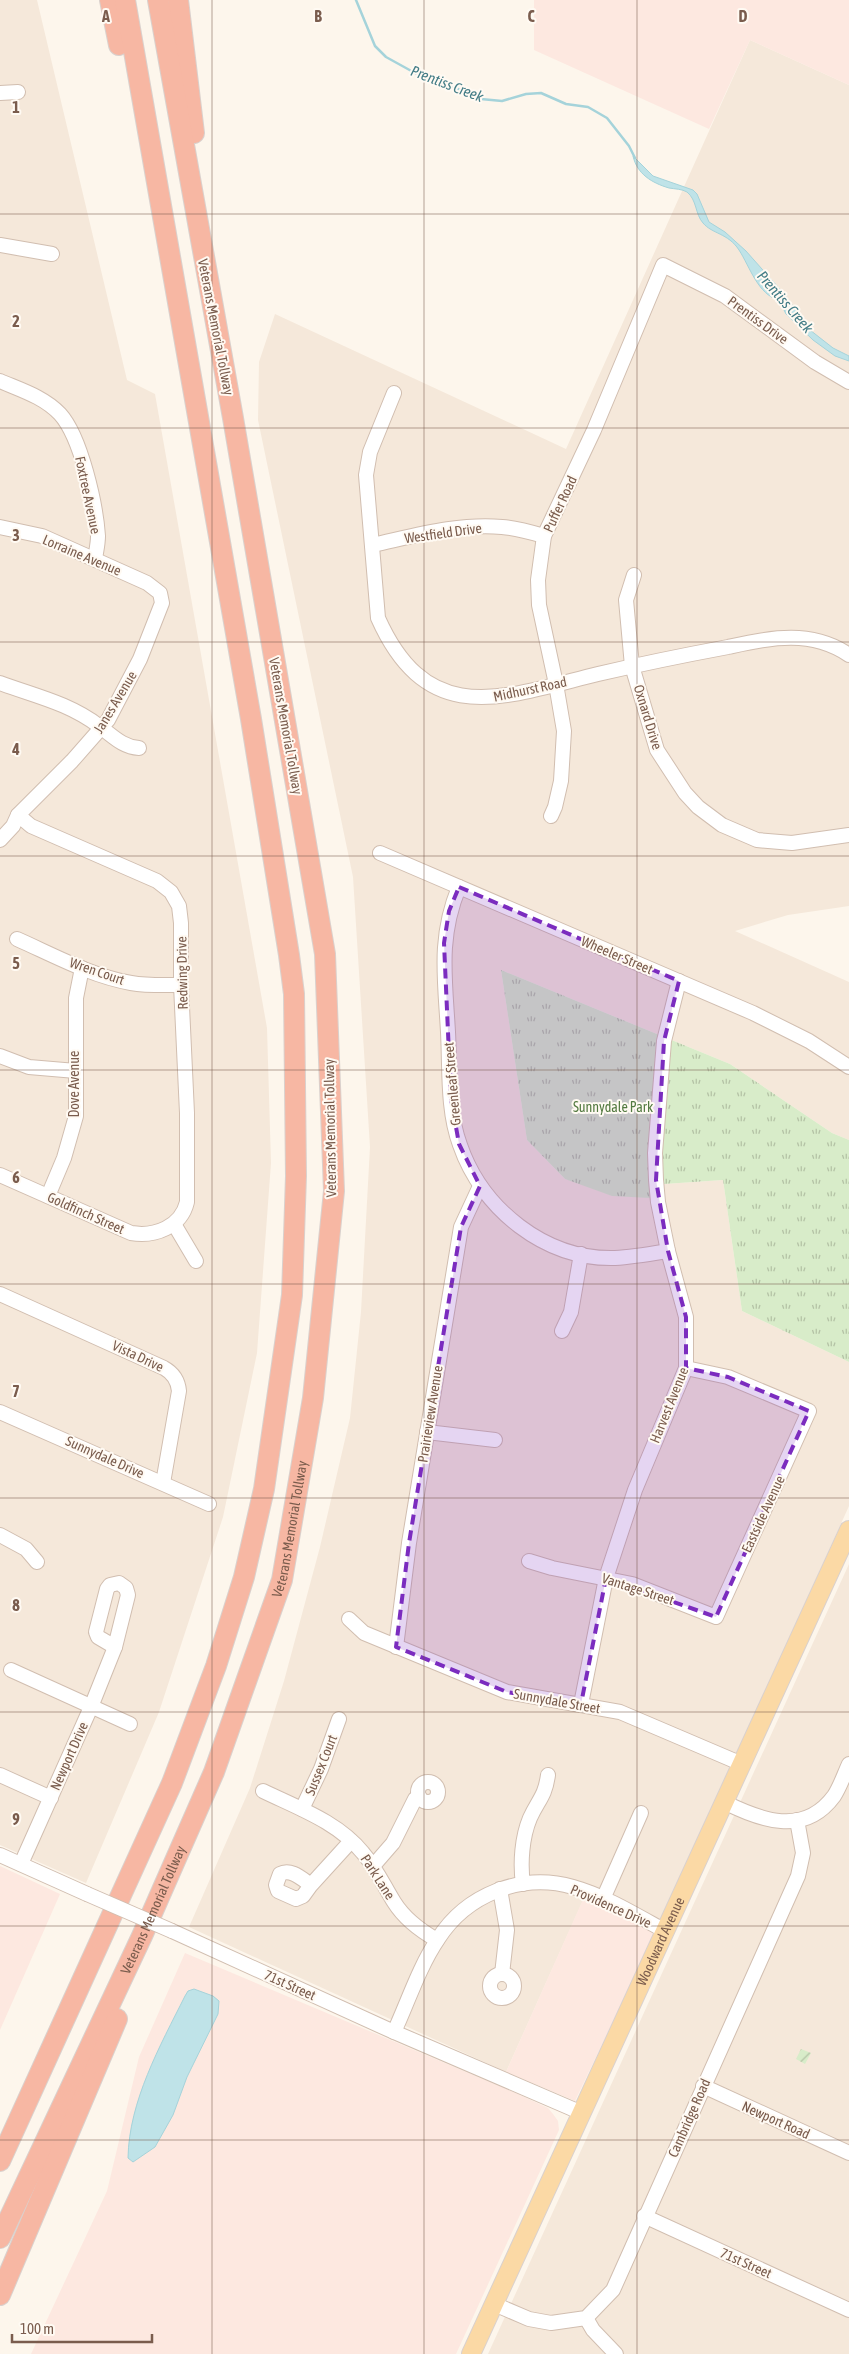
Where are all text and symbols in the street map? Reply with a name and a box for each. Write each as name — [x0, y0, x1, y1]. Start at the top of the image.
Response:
text: A — [101, 7, 110, 25]
text: B — [314, 7, 322, 25]
text: C — [527, 7, 535, 25]
text: D — [739, 7, 748, 25]
water label: Prentiss Creek — [408, 62, 486, 105]
text: 1 — [12, 98, 20, 116]
street label: Veterans Memorial Tollway — [195, 257, 237, 397]
water label: Prentiss Creek — [754, 267, 817, 336]
street label: Prentiss Drive — [725, 293, 791, 347]
text: 2 — [12, 312, 20, 330]
street label: Foxtree Avenue — [72, 455, 104, 535]
street label: Puffer Road — [540, 473, 580, 535]
street label: Westfield Drive — [403, 520, 483, 546]
text: 3 — [12, 526, 20, 544]
street label: Lorraine Avenue — [40, 531, 124, 579]
street label: Veterans Memorial Tollway — [266, 656, 306, 796]
street label: Janes Avenue — [90, 668, 140, 736]
street label: Midhurst Road — [492, 673, 568, 705]
street label: Oxnard Drive — [631, 683, 665, 751]
text: 4 — [11, 740, 20, 758]
street label: Wheeler Street — [579, 933, 655, 977]
street label: Redwing Drive — [173, 936, 191, 1010]
text: 5 — [12, 954, 20, 972]
street label: Wren Court — [67, 954, 127, 988]
street label: Greenleaf Street — [440, 1042, 464, 1126]
street label: Dove Avenue — [66, 1051, 82, 1117]
street label: Veterans Memorial Tollway — [321, 1058, 339, 1197]
park label: Sunnydale Park — [573, 1099, 653, 1115]
text: 6 — [12, 1168, 20, 1186]
street label: Goldfinch Street — [45, 1189, 127, 1237]
street label: Vista Drive — [110, 1337, 166, 1375]
street label: Prairieview Avenue — [414, 1364, 446, 1464]
street label: Harvest Avenue — [647, 1365, 691, 1445]
text: 7 — [12, 1382, 20, 1400]
street label: Sunnydale Drive — [63, 1433, 147, 1481]
street label: Veterans Memorial Tollway — [268, 1459, 310, 1600]
street label: Eastside Avenue — [738, 1473, 788, 1555]
street label: Vantage Street — [600, 1570, 676, 1608]
text: 8 — [12, 1596, 20, 1614]
street label: Sunnydale Street — [512, 1686, 602, 1716]
street label: Newport Drive — [47, 1719, 91, 1793]
street label: Sussex Court — [302, 1732, 340, 1798]
text: 9 — [12, 1810, 20, 1828]
street label: Veterans Memorial Tollway — [117, 1843, 189, 1977]
street label: Park Lane — [358, 1852, 398, 1902]
street label: Providence Drive — [568, 1881, 654, 1931]
street label: Woodward Avenue — [633, 1894, 688, 1988]
street label: 71st Street — [262, 1967, 318, 2003]
street label: Cambridge Road — [665, 2076, 713, 2160]
street label: Newport Road — [740, 2098, 812, 2142]
street label: 71st Street — [718, 2245, 774, 2281]
scale bar — [12, 2312, 152, 2344]
text: 100 m — [20, 2320, 54, 2337]

